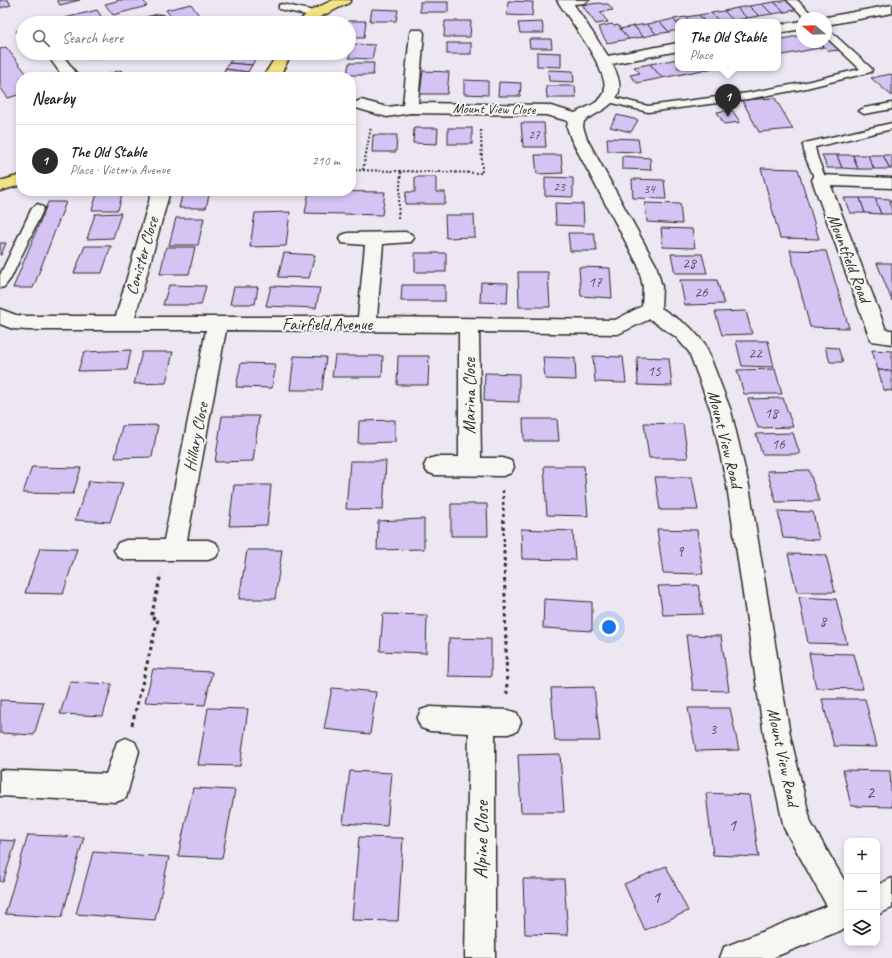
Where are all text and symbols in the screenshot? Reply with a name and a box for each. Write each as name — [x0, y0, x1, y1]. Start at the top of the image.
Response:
north arrow — [796, 12, 832, 48]
search box — [16, 16, 356, 60]
popup — [675, 19, 781, 71]
icon: search — [30, 27, 52, 49]
text: The Old Stable — [690, 28, 766, 47]
text: Search here — [62, 29, 123, 48]
text: Place — [690, 47, 713, 63]
pin: 1 — [715, 84, 741, 117]
text: Nearby — [32, 88, 75, 109]
street label: Mount View Close — [453, 100, 537, 118]
house number: 27 — [528, 127, 541, 143]
text: The Old Stable — [70, 143, 147, 162]
text: 1 — [42, 153, 48, 169]
text: 210 m — [312, 153, 340, 169]
text: Place · Victoria Avenue — [70, 162, 170, 178]
house number: 23 — [553, 179, 566, 195]
house number: 34 — [643, 181, 656, 197]
street label: Mountfield Road — [822, 211, 877, 308]
street label: Conister Close — [121, 213, 164, 297]
house number: 28 — [682, 254, 697, 273]
house number: 17 — [588, 273, 603, 292]
house number: 26 — [694, 283, 709, 302]
street label: Fairfield Avenue — [282, 314, 373, 335]
house number: 22 — [748, 344, 763, 363]
street label: Marina Close — [459, 357, 480, 434]
house number: 15 — [647, 362, 662, 381]
street label: Mount View Road — [703, 388, 748, 492]
street label: Hillary Close — [179, 399, 213, 473]
house number: 18 — [764, 404, 779, 423]
house number: 16 — [771, 435, 786, 454]
house number: 9 — [677, 542, 685, 561]
house number: 8 — [820, 612, 828, 631]
your location — [599, 617, 619, 637]
street label: Mount View Road — [762, 706, 804, 810]
house number: 3 — [710, 720, 718, 739]
house number: 2 — [866, 781, 876, 803]
street label: Alpine Close — [468, 799, 494, 879]
house number: 1 — [728, 814, 737, 836]
map controls — [844, 838, 880, 946]
button: + — [844, 838, 880, 874]
button: − — [844, 874, 880, 910]
house number: 1 — [652, 886, 661, 908]
button: layers — [844, 910, 880, 946]

